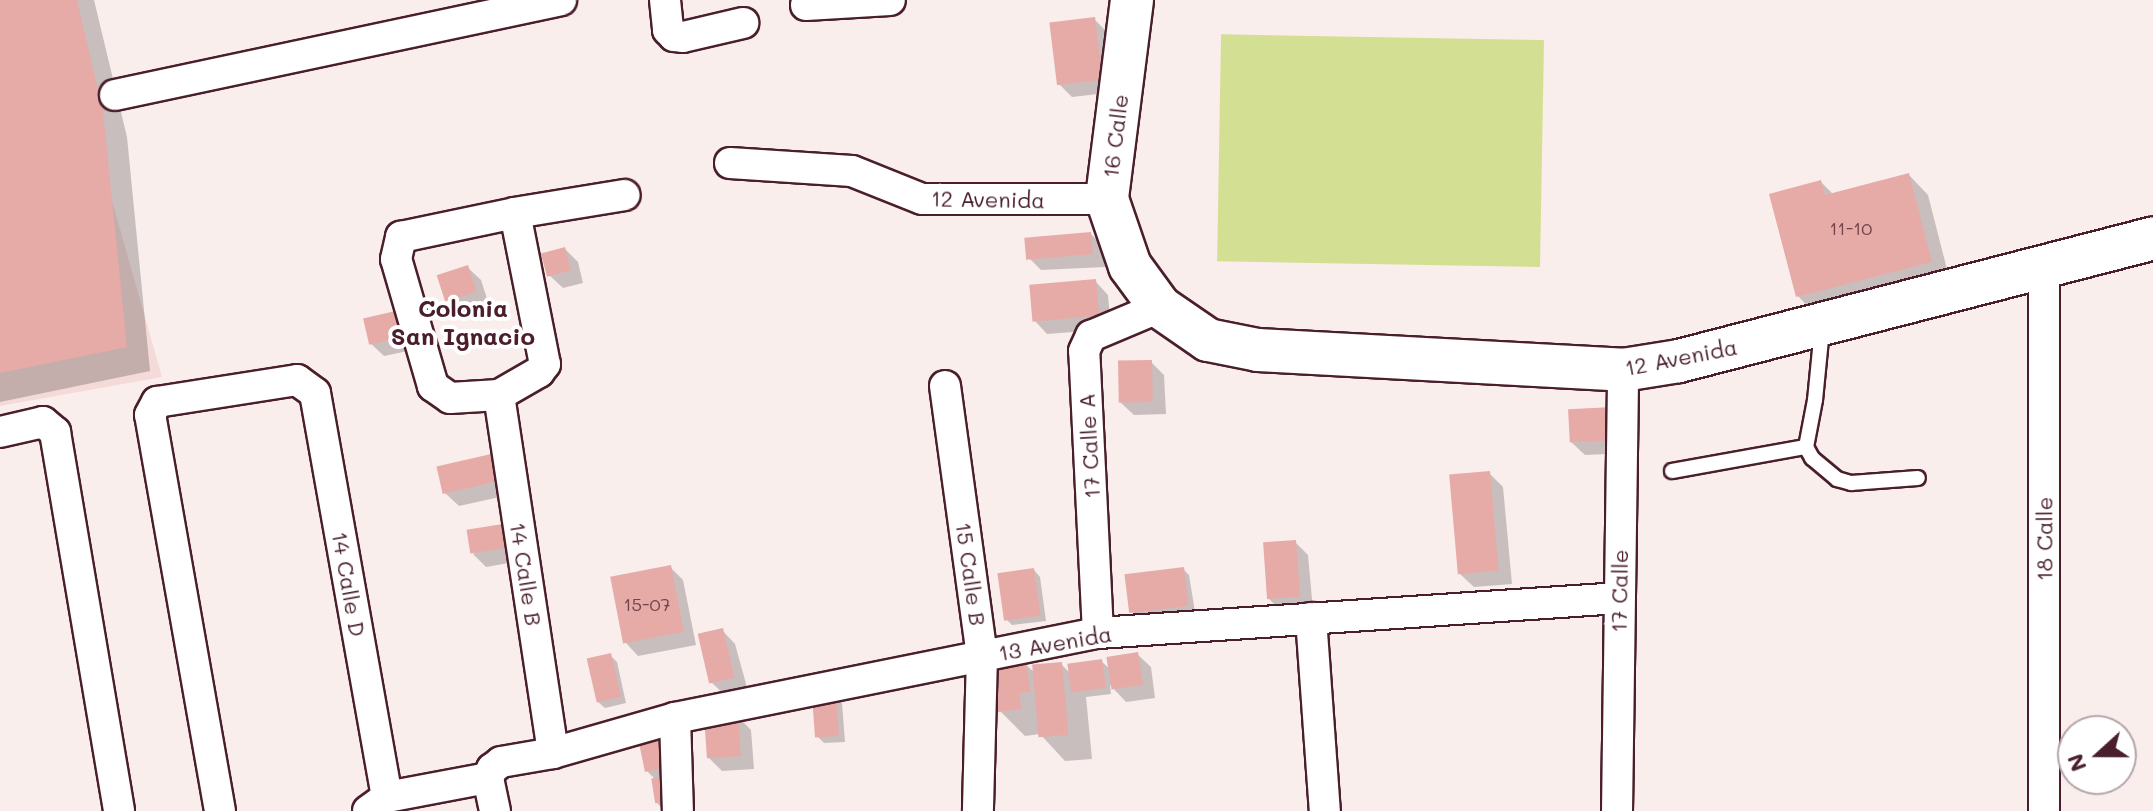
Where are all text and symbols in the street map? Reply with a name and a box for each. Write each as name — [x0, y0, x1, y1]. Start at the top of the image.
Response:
street label: 16 Calle — [1097, 93, 1133, 179]
street label: 12 Avenida — [931, 185, 1045, 213]
house number: 11-10 — [1830, 217, 1872, 239]
district label: Colonia San Ignacio — [391, 294, 535, 350]
street label: 12 Avenida — [1623, 333, 1739, 381]
street label: 17 Calle A — [1073, 393, 1105, 499]
street label: 18 Calle — [2031, 497, 2057, 581]
street label: 14 Calle B — [505, 520, 547, 628]
street label: 15 Calle B — [951, 520, 991, 628]
street label: 14 Calle D — [327, 530, 371, 638]
street label: 17 Calle — [1605, 549, 1633, 633]
house number: 15-07 — [623, 593, 671, 615]
street label: 13 Avenida — [996, 620, 1114, 666]
north arrow — [2057, 715, 2137, 795]
text: N — [2059, 750, 2093, 776]

